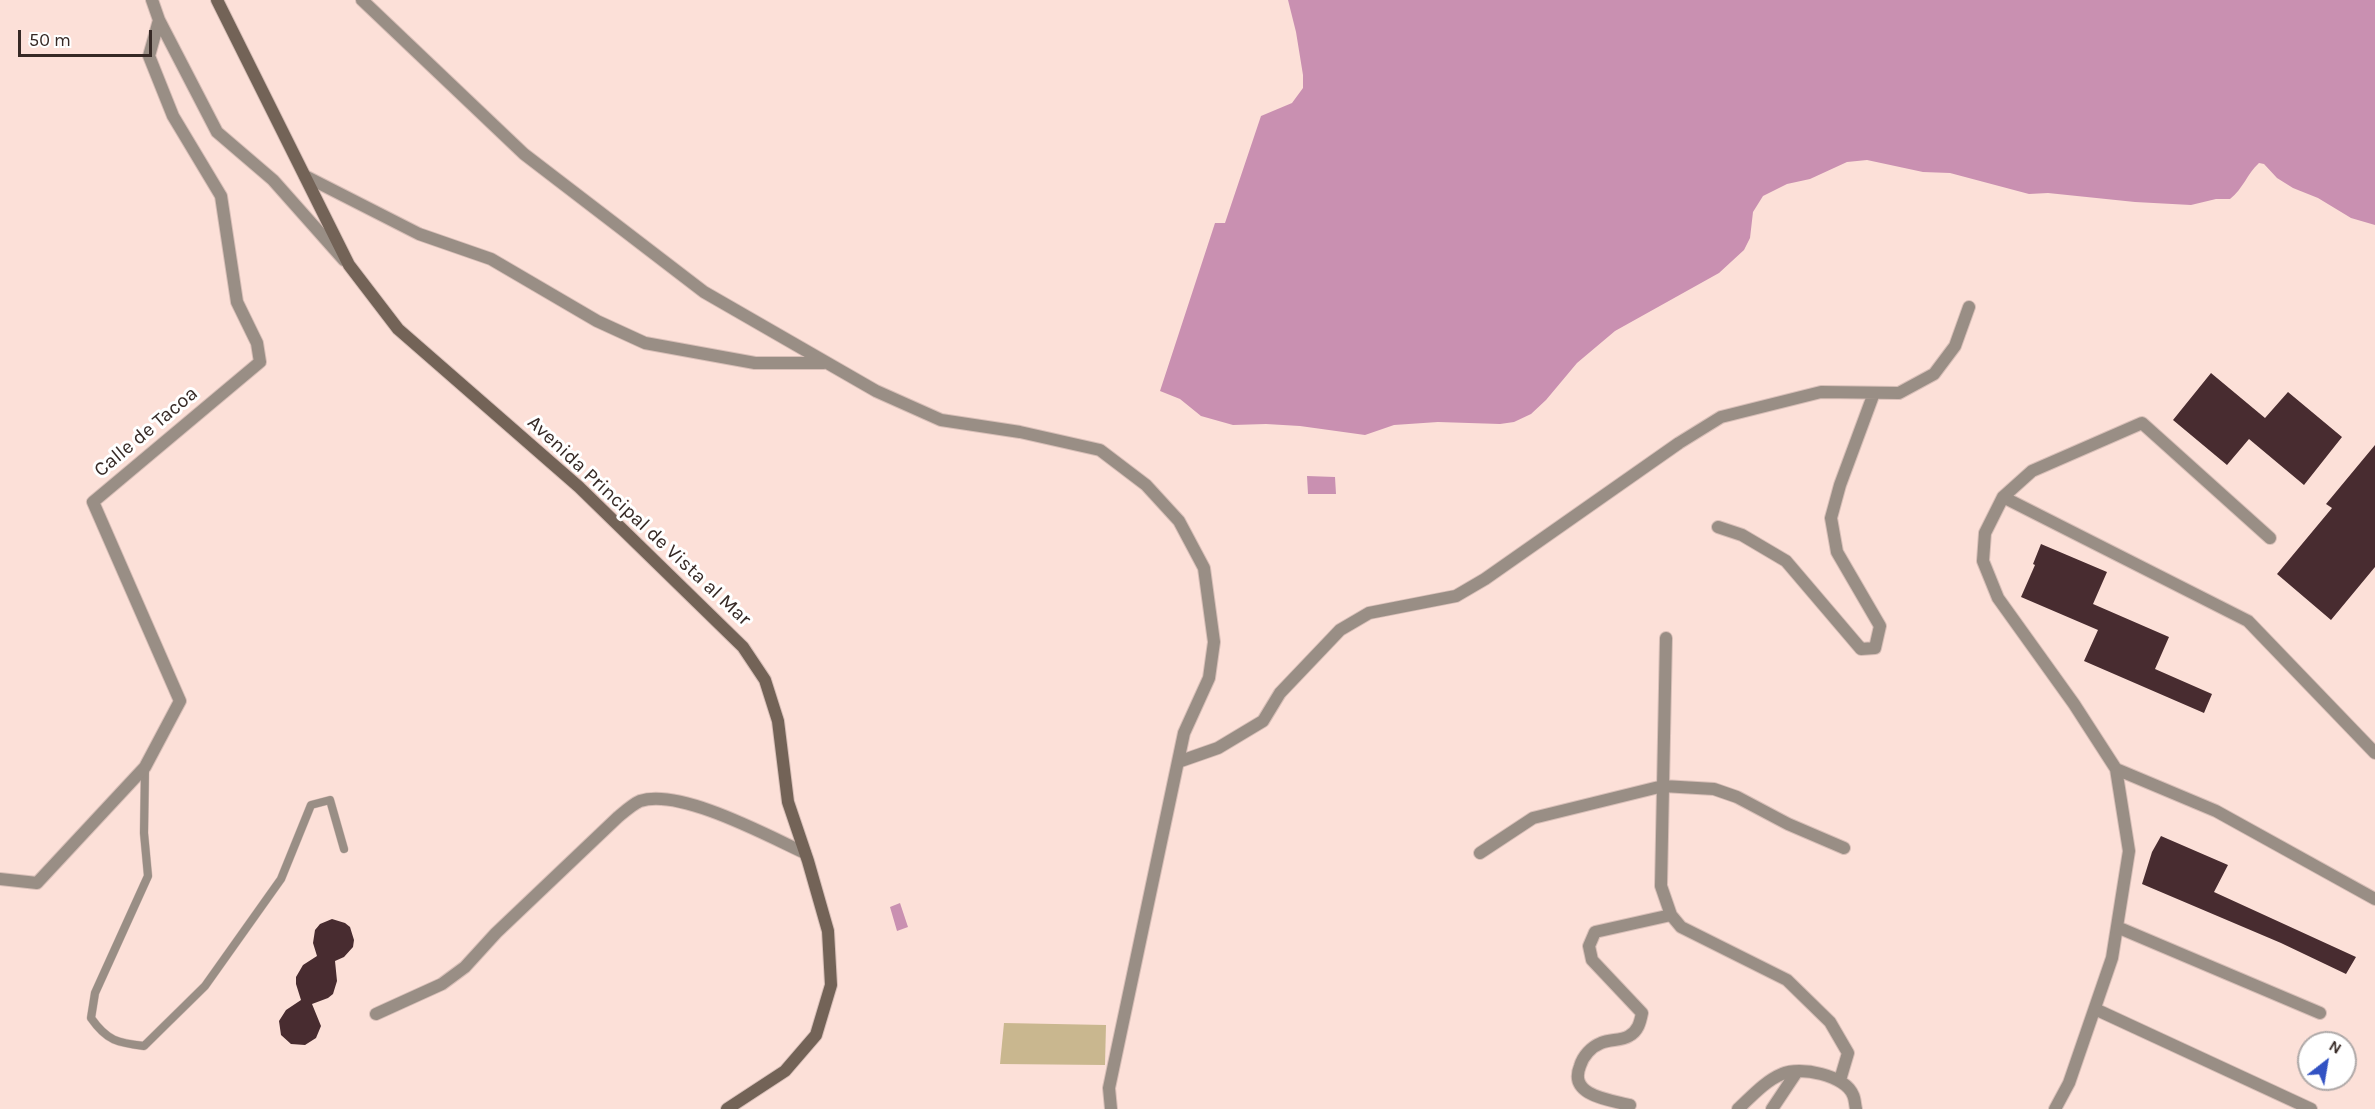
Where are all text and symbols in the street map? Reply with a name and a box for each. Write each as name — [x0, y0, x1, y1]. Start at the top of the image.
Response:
scale bar — [21, 18, 154, 56]
text: 50 m — [29, 29, 71, 51]
street label: Calle de Tacoa — [89, 382, 203, 482]
street label: Avenida Principal de Vista al Mar — [522, 411, 756, 631]
north arrow — [2297, 1031, 2357, 1091]
text: N — [2326, 1036, 2345, 1058]

